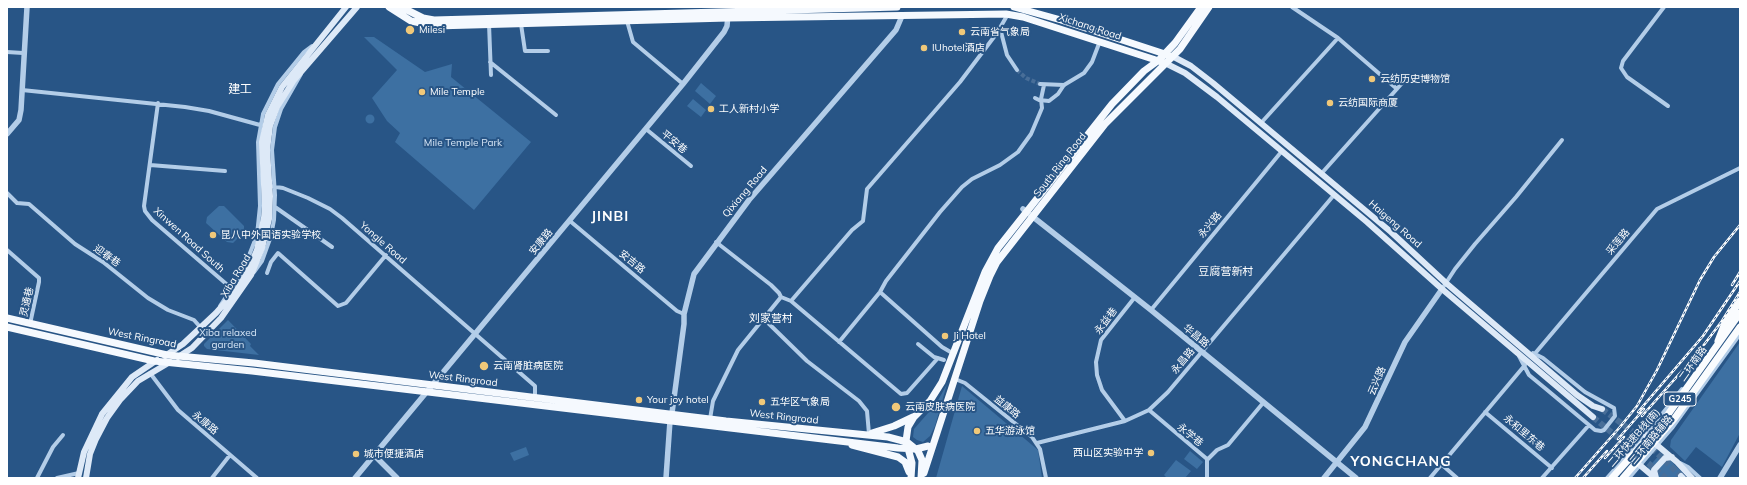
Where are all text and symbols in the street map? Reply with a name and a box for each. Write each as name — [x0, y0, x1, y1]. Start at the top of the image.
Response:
street label: Xichang Road — [1057, 11, 1123, 43]
marker: Milesi — [404, 24, 416, 36]
place label: Milesi — [419, 24, 445, 36]
place label: 云南省气象局 — [970, 26, 1030, 38]
marker: 云南省气象局 — [957, 27, 967, 37]
place label: IUhotel酒店 — [932, 42, 985, 54]
marker: IUhotel酒店 — [919, 43, 929, 53]
place label: 云纺历史博物馆 — [1380, 73, 1450, 85]
marker: 云纺历史博物馆 — [1367, 74, 1377, 84]
district label: 建工 — [228, 82, 252, 96]
place label: Mile Temple — [430, 86, 485, 98]
marker: Mile Temple — [417, 87, 427, 97]
place label: 云纺国际商厦 — [1338, 97, 1398, 109]
marker: 云纺国际商厦 — [1325, 98, 1335, 108]
place label: 工人新村小学 — [719, 103, 779, 115]
marker: 工人新村小学 — [706, 104, 716, 114]
street label: 平安巷 — [659, 128, 689, 156]
street label: South Ring Road — [1031, 131, 1089, 199]
park label: Mile Temple Park — [424, 137, 502, 149]
street label: Qixiang Road — [720, 164, 770, 220]
street label: Haigeng Road — [1366, 198, 1424, 250]
street label: Xinwen Road South — [151, 205, 227, 275]
district label: JINBI — [591, 209, 629, 225]
street label: 永兴路 — [1196, 210, 1224, 240]
street label: Yongle Road — [357, 220, 409, 266]
street label: 安康路 — [527, 227, 555, 257]
street label: 采莲路 — [1604, 227, 1632, 257]
place label: 昆八中外国语实验学校 — [221, 229, 321, 241]
marker: 昆八中外国语实验学校 — [208, 230, 218, 240]
street label: 迎春巷 — [91, 242, 123, 270]
street label: 安吉路 — [617, 248, 647, 276]
street label: Xiba Road — [218, 252, 254, 300]
district label: 豆腐营新村 — [1199, 265, 1253, 279]
street label: 灵通巷 — [18, 286, 36, 318]
street label: 永益巷 — [1092, 305, 1120, 337]
district label: 刘家营村 — [749, 312, 793, 326]
street label: 华昌路 — [1181, 322, 1211, 350]
street label: West Ringroad — [107, 325, 177, 351]
park label: Xiba relaxed garden — [199, 327, 257, 350]
place label: Ji Hotel — [953, 330, 986, 342]
marker: Ji Hotel — [940, 331, 950, 341]
street label: 二环南路 — [1677, 344, 1709, 384]
street label: 永昌路 — [1169, 346, 1197, 376]
marker: 云南肾脏病医院 — [478, 360, 490, 372]
place label: 云南肾脏病医院 — [493, 360, 563, 372]
street label: 云兴路 — [1366, 365, 1388, 397]
street label: West Ringroad — [428, 369, 498, 389]
road number: G245 — [1664, 392, 1696, 406]
street label: 益康路 — [992, 393, 1022, 421]
place label: Your joy hotel — [647, 394, 709, 406]
marker: Your joy hotel — [634, 395, 644, 405]
place label: 五华区气象局 — [770, 396, 830, 408]
marker: 五华区气象局 — [757, 397, 767, 407]
marker: 云南皮肤病医院 — [890, 401, 902, 413]
place label: 云南皮肤病医院 — [905, 401, 975, 413]
street label: 二环快速B线(南) — [1605, 406, 1663, 470]
street label: West Ringroad — [749, 407, 819, 427]
street label: 永康路 — [190, 409, 220, 437]
street label: 永和里东巷 — [1501, 412, 1547, 454]
street label: 二环南路辅路 — [1627, 413, 1675, 467]
street label: 永学巷 — [1175, 421, 1205, 449]
place label: 五华游泳馆 — [985, 425, 1035, 437]
marker: 五华游泳馆 — [972, 426, 982, 436]
place label: 西山区实验中学 — [1073, 447, 1143, 459]
place label: 城市便捷酒店 — [364, 448, 424, 460]
marker: 西山区实验中学 — [1146, 448, 1156, 458]
marker: 城市便捷酒店 — [351, 449, 361, 459]
district label: YONGCHANG — [1350, 454, 1452, 470]

